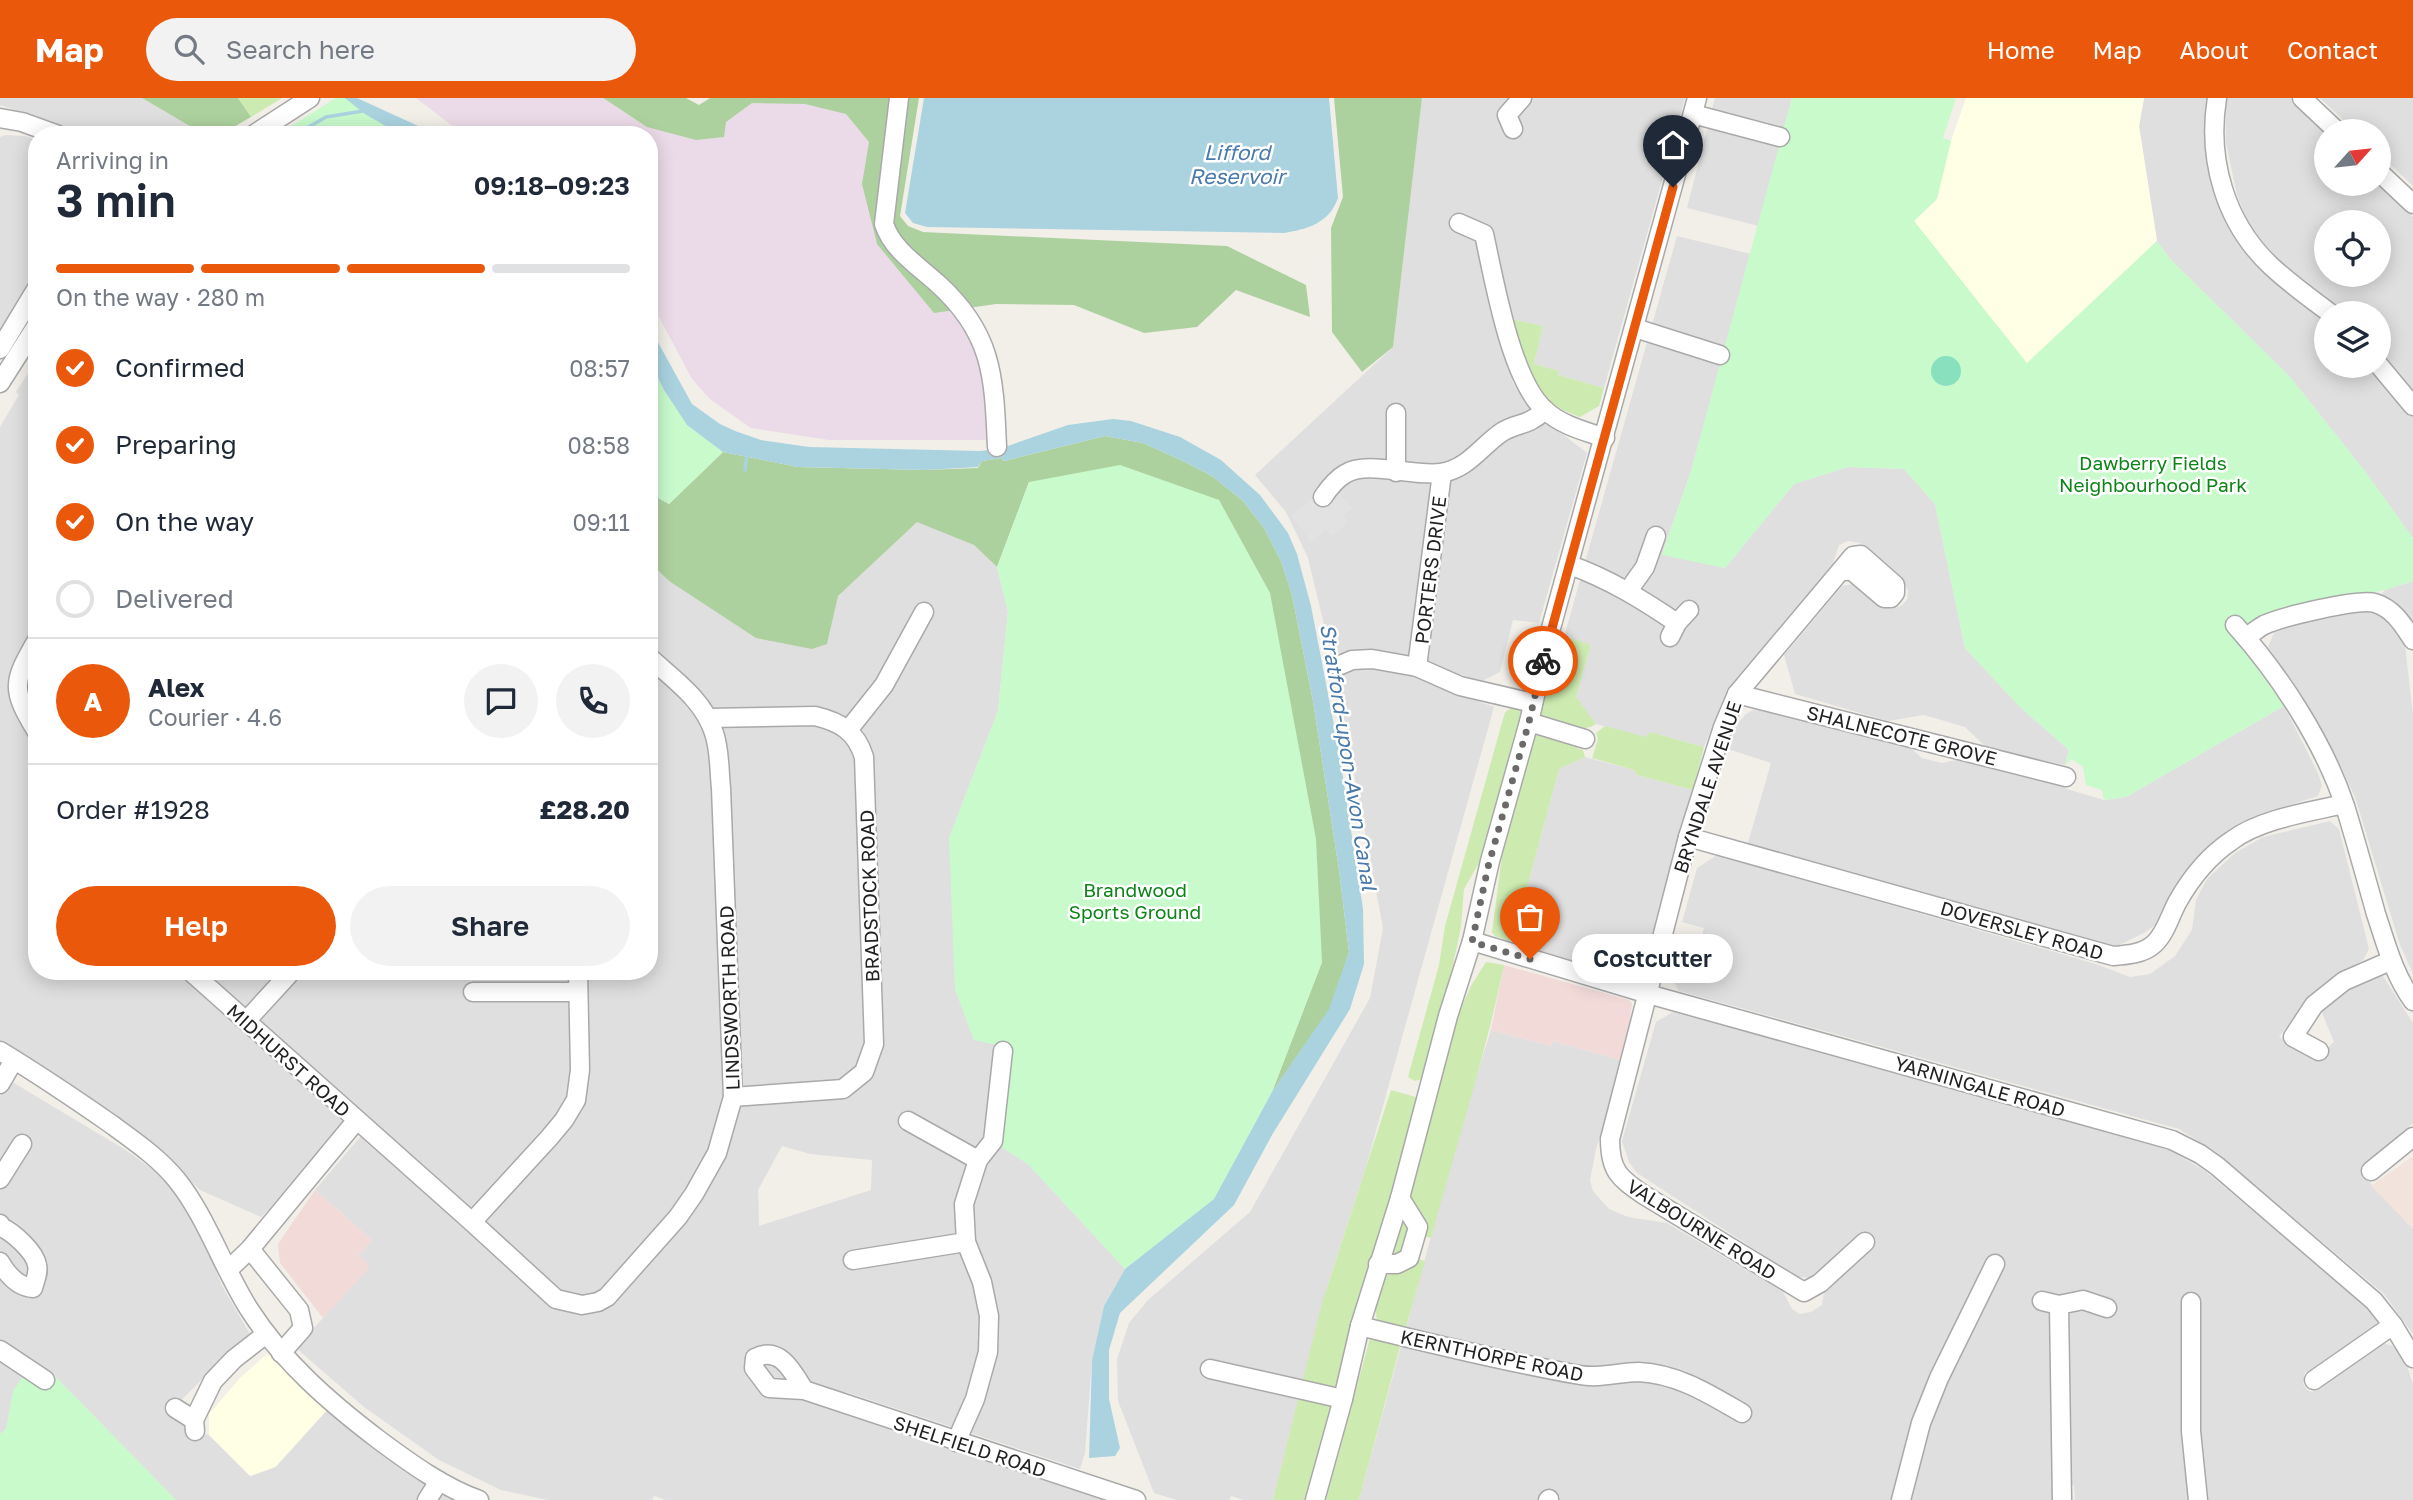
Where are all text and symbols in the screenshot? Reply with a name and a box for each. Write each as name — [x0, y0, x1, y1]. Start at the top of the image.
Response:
search box — [146, 18, 636, 81]
text: Map — [35, 30, 104, 69]
icon: search — [170, 30, 208, 68]
text: Search here — [226, 34, 375, 65]
text: Home — [1987, 35, 2055, 64]
text: Map — [2093, 35, 2142, 64]
text: About — [2180, 35, 2249, 64]
text: Contact — [2287, 35, 2378, 64]
pin — [1643, 115, 1703, 187]
north arrow — [2314, 119, 2390, 196]
map controls — [2314, 119, 2391, 378]
icon: home — [1654, 126, 1692, 164]
water label: Lifford Reservoir — [1189, 139, 1288, 189]
text: Arriving in — [56, 146, 169, 174]
text: 09:18–09:23 — [474, 170, 630, 201]
text: 3 min — [56, 172, 176, 227]
button: locate — [2314, 210, 2391, 287]
text: On the way · 280 m — [56, 283, 265, 311]
button: layers — [2314, 301, 2391, 378]
icon: check — [56, 349, 94, 387]
text: Confirmed — [115, 352, 245, 383]
text: 08:57 — [569, 354, 630, 382]
icon: check — [56, 426, 94, 464]
text: Preparing — [115, 429, 237, 460]
text: 08:58 — [567, 431, 630, 459]
park label: Dawberry Fields Neighbourhood Park — [2059, 451, 2247, 496]
street label: PORTERS DRIVE — [1410, 495, 1450, 645]
icon: check — [56, 503, 94, 541]
text: On the way — [115, 506, 254, 537]
text: 09:11 — [573, 508, 630, 536]
text: Delivered — [115, 583, 234, 614]
water label: Stratford-upon-Avon Canal — [1315, 622, 1383, 894]
courier — [1508, 626, 1578, 696]
icon: bike — [1524, 642, 1562, 680]
button: chat — [464, 664, 538, 738]
button: phone — [556, 664, 630, 738]
text: Alex — [148, 672, 205, 703]
text: A — [84, 686, 102, 717]
street label: BRYNDALE AVENUE — [1668, 698, 1746, 876]
street label: SHALNECOTE GROVE — [1805, 700, 1999, 770]
text: Courier · 4.6 — [148, 703, 282, 731]
text: Order #1928 — [56, 794, 210, 825]
text: £28.20 — [539, 794, 630, 825]
street label: BRADSTOCK ROAD — [854, 809, 884, 983]
park label: Brandwood Sports Ground — [1069, 878, 1201, 923]
button: Help — [56, 886, 336, 966]
button: Share — [350, 886, 630, 966]
pin — [1500, 887, 1560, 959]
street label: DOVERSLEY ROAD — [1938, 896, 2106, 964]
icon: bag — [1511, 898, 1549, 936]
street label: LINDSWORTH ROAD — [714, 905, 744, 1091]
callout: Costcutter — [1572, 934, 1733, 984]
text: Costcutter — [1593, 944, 1712, 972]
street label: MIDHURST ROAD — [223, 999, 355, 1121]
street label: YARNINGALE ROAD — [1892, 1051, 2068, 1121]
street label: VALBOURNE ROAD — [1623, 1174, 1781, 1284]
street label: KERNTHORPE ROAD — [1398, 1324, 1586, 1386]
street label: SHELFIELD ROAD — [891, 1410, 1049, 1482]

